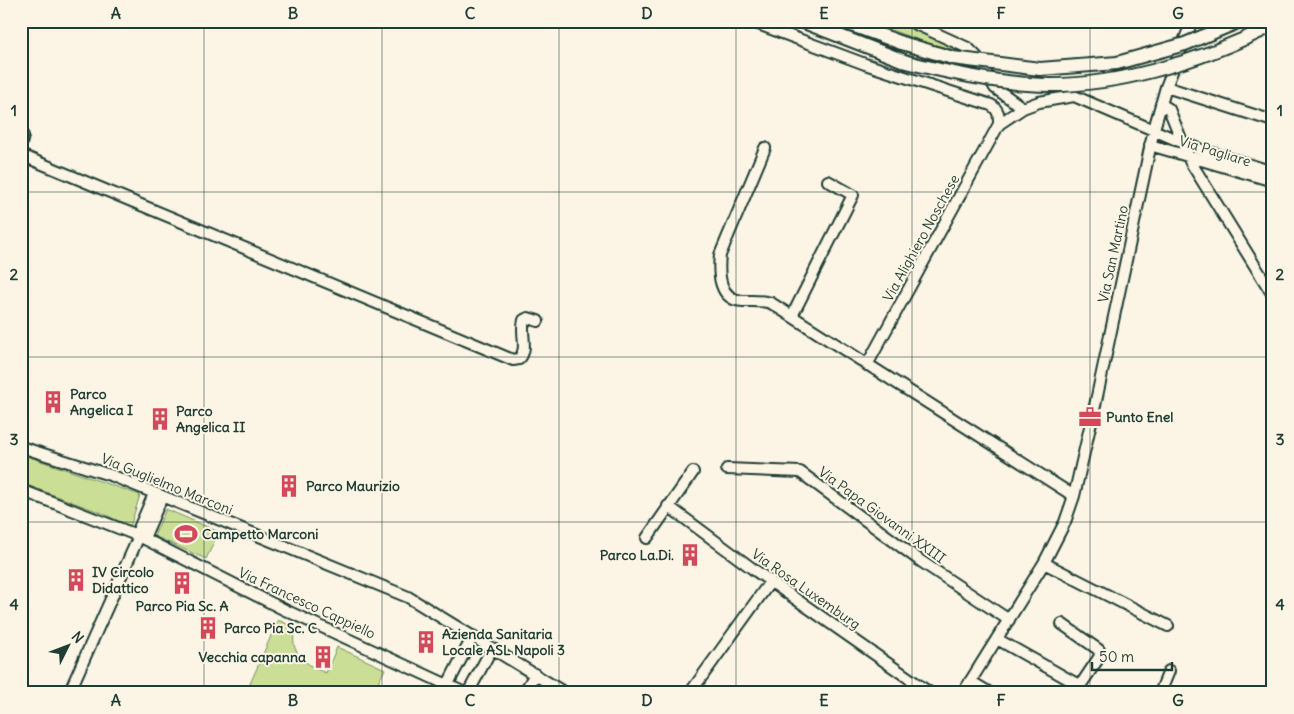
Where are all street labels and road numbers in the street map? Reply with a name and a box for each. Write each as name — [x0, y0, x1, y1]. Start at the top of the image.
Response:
street label: Via Pagliare — [1177, 132, 1253, 170]
street label: Via Alighiero Noschese — [879, 171, 963, 305]
street label: Via San Martino — [1094, 203, 1132, 304]
street label: Via Guglielmo Marconi — [98, 449, 236, 519]
street label: Via Papa Giovanni XXIII — [815, 463, 949, 567]
street label: Via Rosa Luxemburg — [748, 545, 864, 633]
street label: Via Francesco Cappiello — [236, 563, 378, 643]

